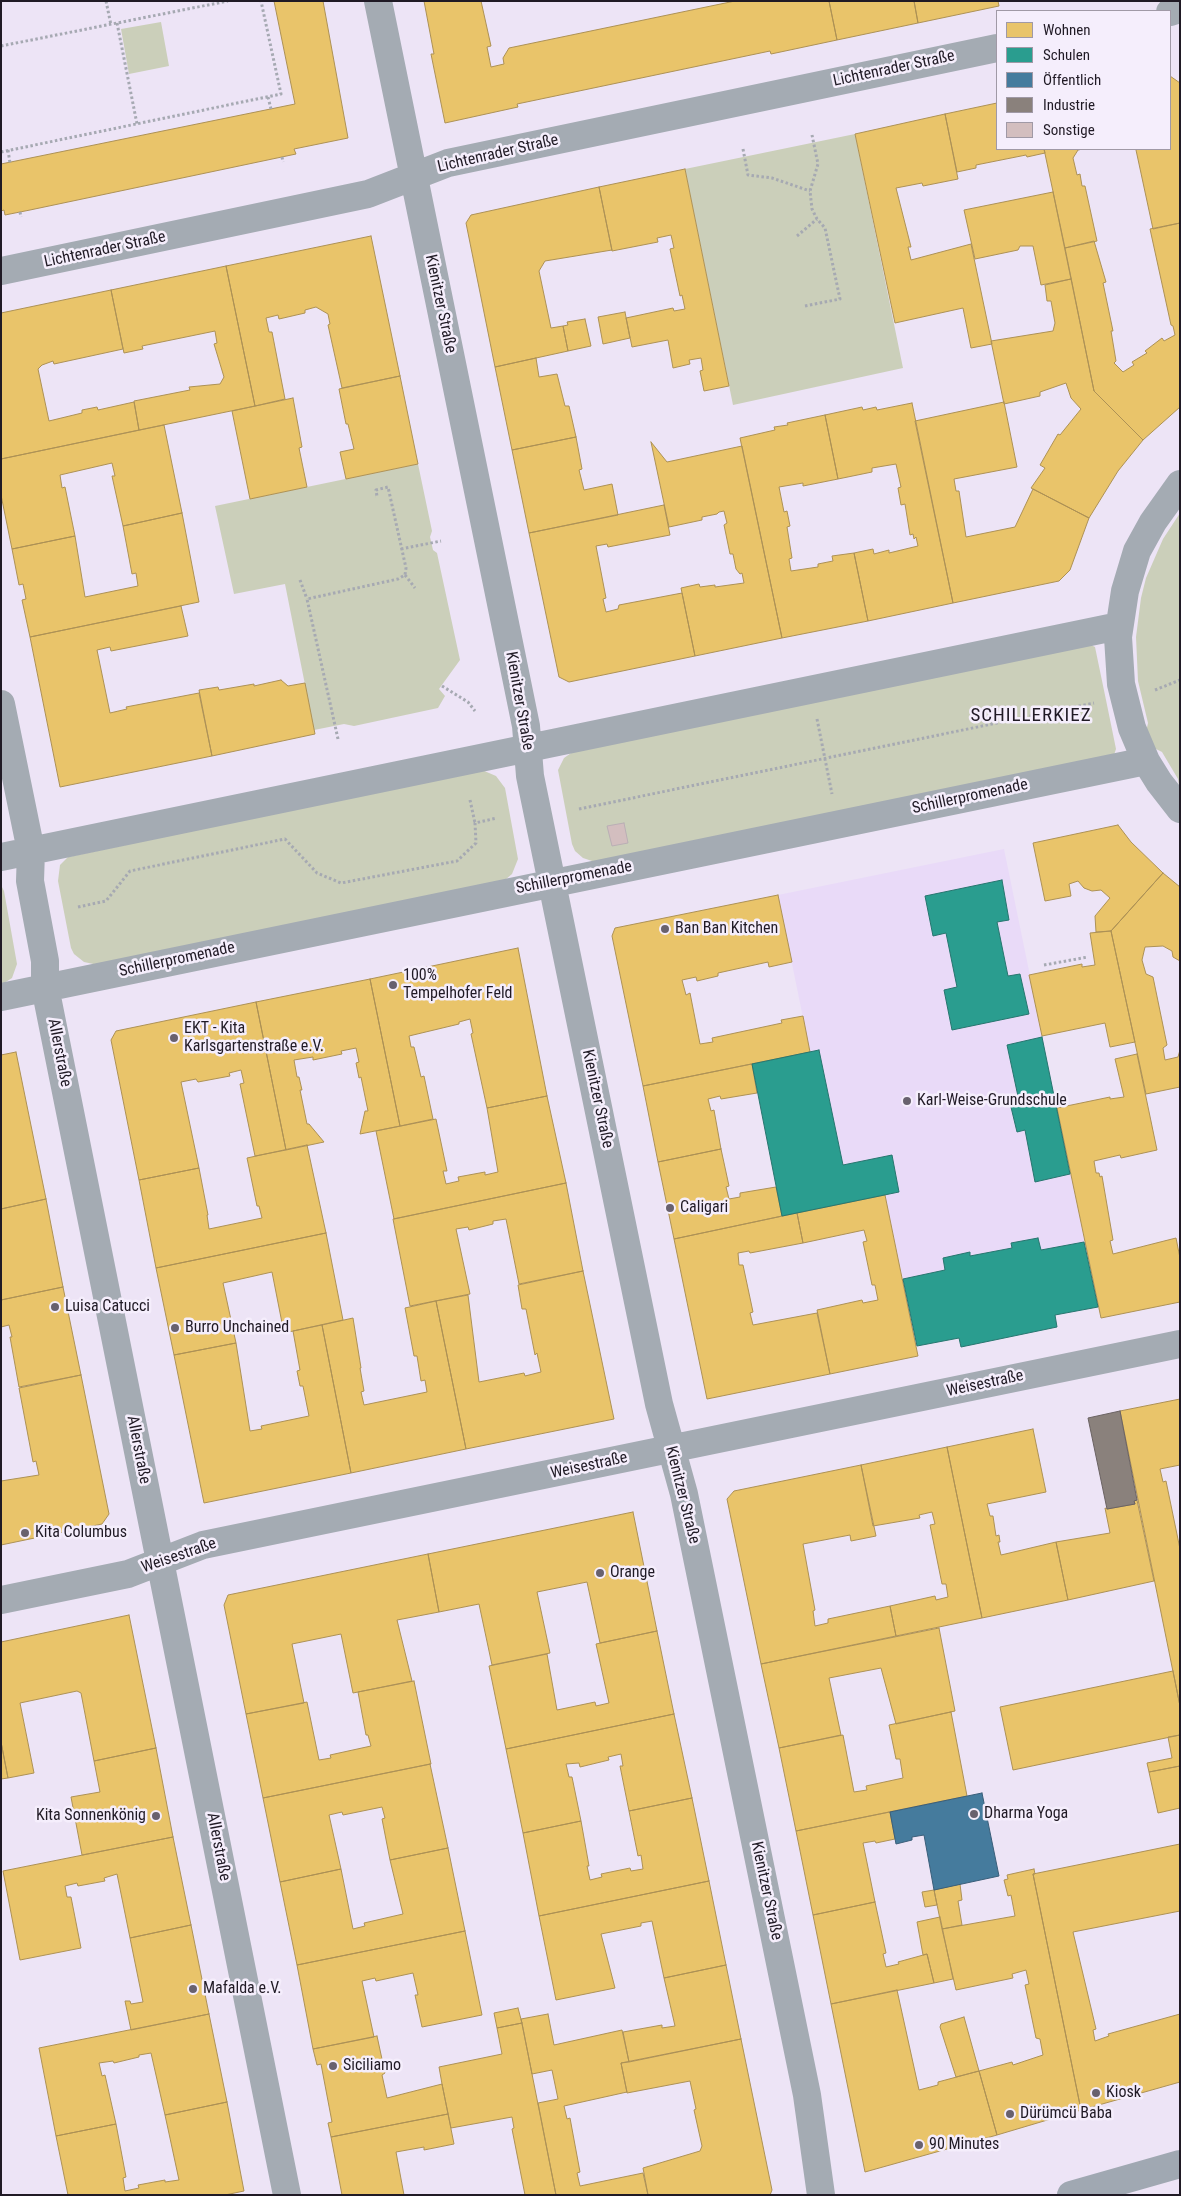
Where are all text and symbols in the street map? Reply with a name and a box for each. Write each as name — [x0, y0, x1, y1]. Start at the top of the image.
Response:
legend — [996, 10, 1171, 150]
text: Wohnen — [1043, 21, 1091, 39]
text: Schulen — [1043, 46, 1090, 64]
street label: Lichtenrader Straße — [832, 47, 956, 91]
text: Öffentlich — [1043, 71, 1101, 89]
text: Industrie — [1043, 96, 1095, 114]
text: Sonstige — [1043, 121, 1095, 139]
street label: Lichtenrader Straße — [436, 131, 560, 177]
street label: Lichtenrader Straße — [43, 228, 167, 272]
street label: Kienitzer Straße — [420, 253, 460, 355]
street label: Kienitzer Straße — [501, 650, 537, 752]
district label: SCHILLERKIEZ — [969, 705, 1093, 727]
street label: Schillerpromenade — [910, 775, 1030, 819]
street label: Schillerpromenade — [514, 857, 634, 899]
place label: Ban Ban Kitchen — [675, 919, 778, 939]
marker: Ban Ban Kitchen — [659, 923, 671, 935]
street label: Schillerpromenade — [117, 938, 237, 982]
place label: 100% Tempelhofer Feld — [403, 966, 512, 1004]
marker: 100% Tempelhofer Feld — [387, 979, 399, 991]
street label: Allerstraße — [43, 1017, 75, 1089]
place label: EKT - Kita Karlsgartenstraße e.V. — [184, 1019, 324, 1057]
marker: EKT - Kita Karlsgartenstraße e.V. — [168, 1032, 180, 1044]
street label: Kienitzer Straße — [577, 1048, 617, 1150]
place label: Karl-Weise-Grundschule — [917, 1091, 1067, 1111]
marker: Karl-Weise-Grundschule — [901, 1095, 913, 1107]
place label: Caligari — [680, 1198, 728, 1218]
marker: Caligari — [664, 1202, 676, 1214]
place label: Luisa Catucci — [65, 1297, 150, 1317]
marker: Luisa Catucci — [49, 1301, 61, 1313]
place label: Burro Unchained — [185, 1318, 289, 1338]
marker: Burro Unchained — [169, 1322, 181, 1334]
street label: Weisestraße — [945, 1366, 1025, 1402]
street label: Allerstraße — [122, 1414, 154, 1486]
street label: Kienitzer Straße — [661, 1444, 703, 1546]
street label: Weisestraße — [549, 1448, 629, 1484]
place label: Kita Columbus — [35, 1523, 127, 1543]
marker: Kita Columbus — [19, 1527, 31, 1539]
street label: Weisestraße — [139, 1534, 219, 1578]
place label: Orange — [610, 1563, 655, 1583]
marker: Orange — [594, 1567, 606, 1579]
place label: Dharma Yoga — [984, 1804, 1068, 1824]
place label: Kita Sonnenkönig — [36, 1806, 146, 1826]
marker: Dharma Yoga — [968, 1808, 980, 1820]
marker: Kita Sonnenkönig — [150, 1810, 162, 1822]
street label: Allerstraße — [202, 1811, 234, 1883]
street label: Kienitzer Straße — [746, 1840, 786, 1942]
place label: Mafalda e.V. — [203, 1979, 282, 1999]
marker: Mafalda e.V. — [187, 1983, 199, 1995]
place label: Siciliamo — [343, 2056, 401, 2076]
marker: Siciliamo — [327, 2060, 339, 2072]
place label: Kiosk — [1106, 2083, 1141, 2103]
marker: Kiosk — [1090, 2087, 1102, 2099]
place label: Dürümcü Baba — [1020, 2104, 1112, 2124]
marker: Dürümcü Baba — [1004, 2108, 1016, 2120]
place label: 90 Minutes — [929, 2135, 999, 2155]
marker: 90 Minutes — [913, 2139, 925, 2151]

